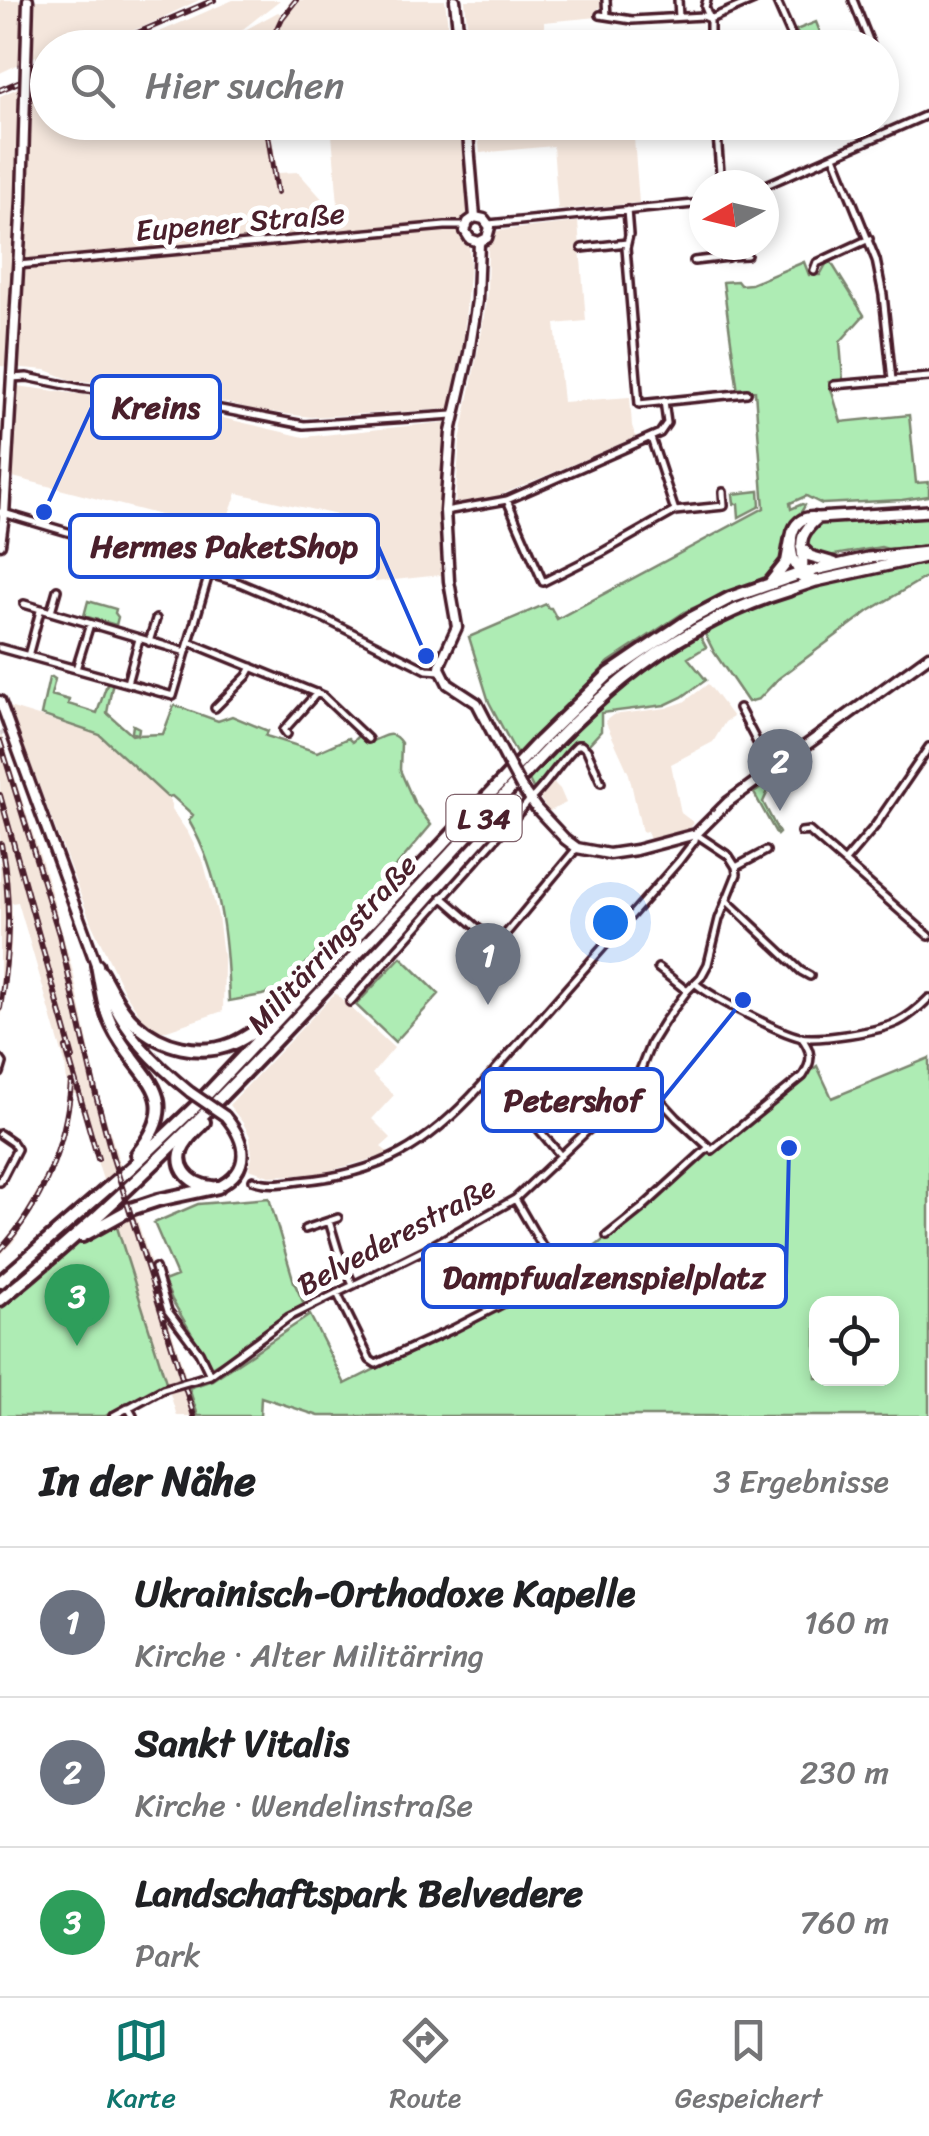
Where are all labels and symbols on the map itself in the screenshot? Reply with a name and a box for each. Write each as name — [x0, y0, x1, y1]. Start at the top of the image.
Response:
north arrow — [689, 170, 779, 260]
street label: Eupener Straße — [133, 186, 347, 258]
callout: Kreins — [92, 376, 220, 438]
text: Kreins — [111, 379, 201, 436]
callout: Hermes PaketShop — [70, 515, 378, 577]
text: Hermes PaketShop — [90, 518, 358, 575]
pin: 2 — [748, 728, 812, 811]
road number: L 34 — [446, 795, 522, 841]
street label: Militärringstraße — [233, 841, 431, 1047]
your location — [585, 897, 636, 948]
pin: 1 — [456, 922, 520, 1005]
callout: Petershof — [483, 1069, 662, 1131]
text: Petershof — [503, 1072, 647, 1129]
street label: Belvederestraße — [287, 1161, 505, 1311]
callout: Dampfwalzenspielplatz — [423, 1245, 786, 1307]
text: Dampfwalzenspielplatz — [442, 1249, 767, 1306]
pin: 3 — [44, 1264, 110, 1346]

